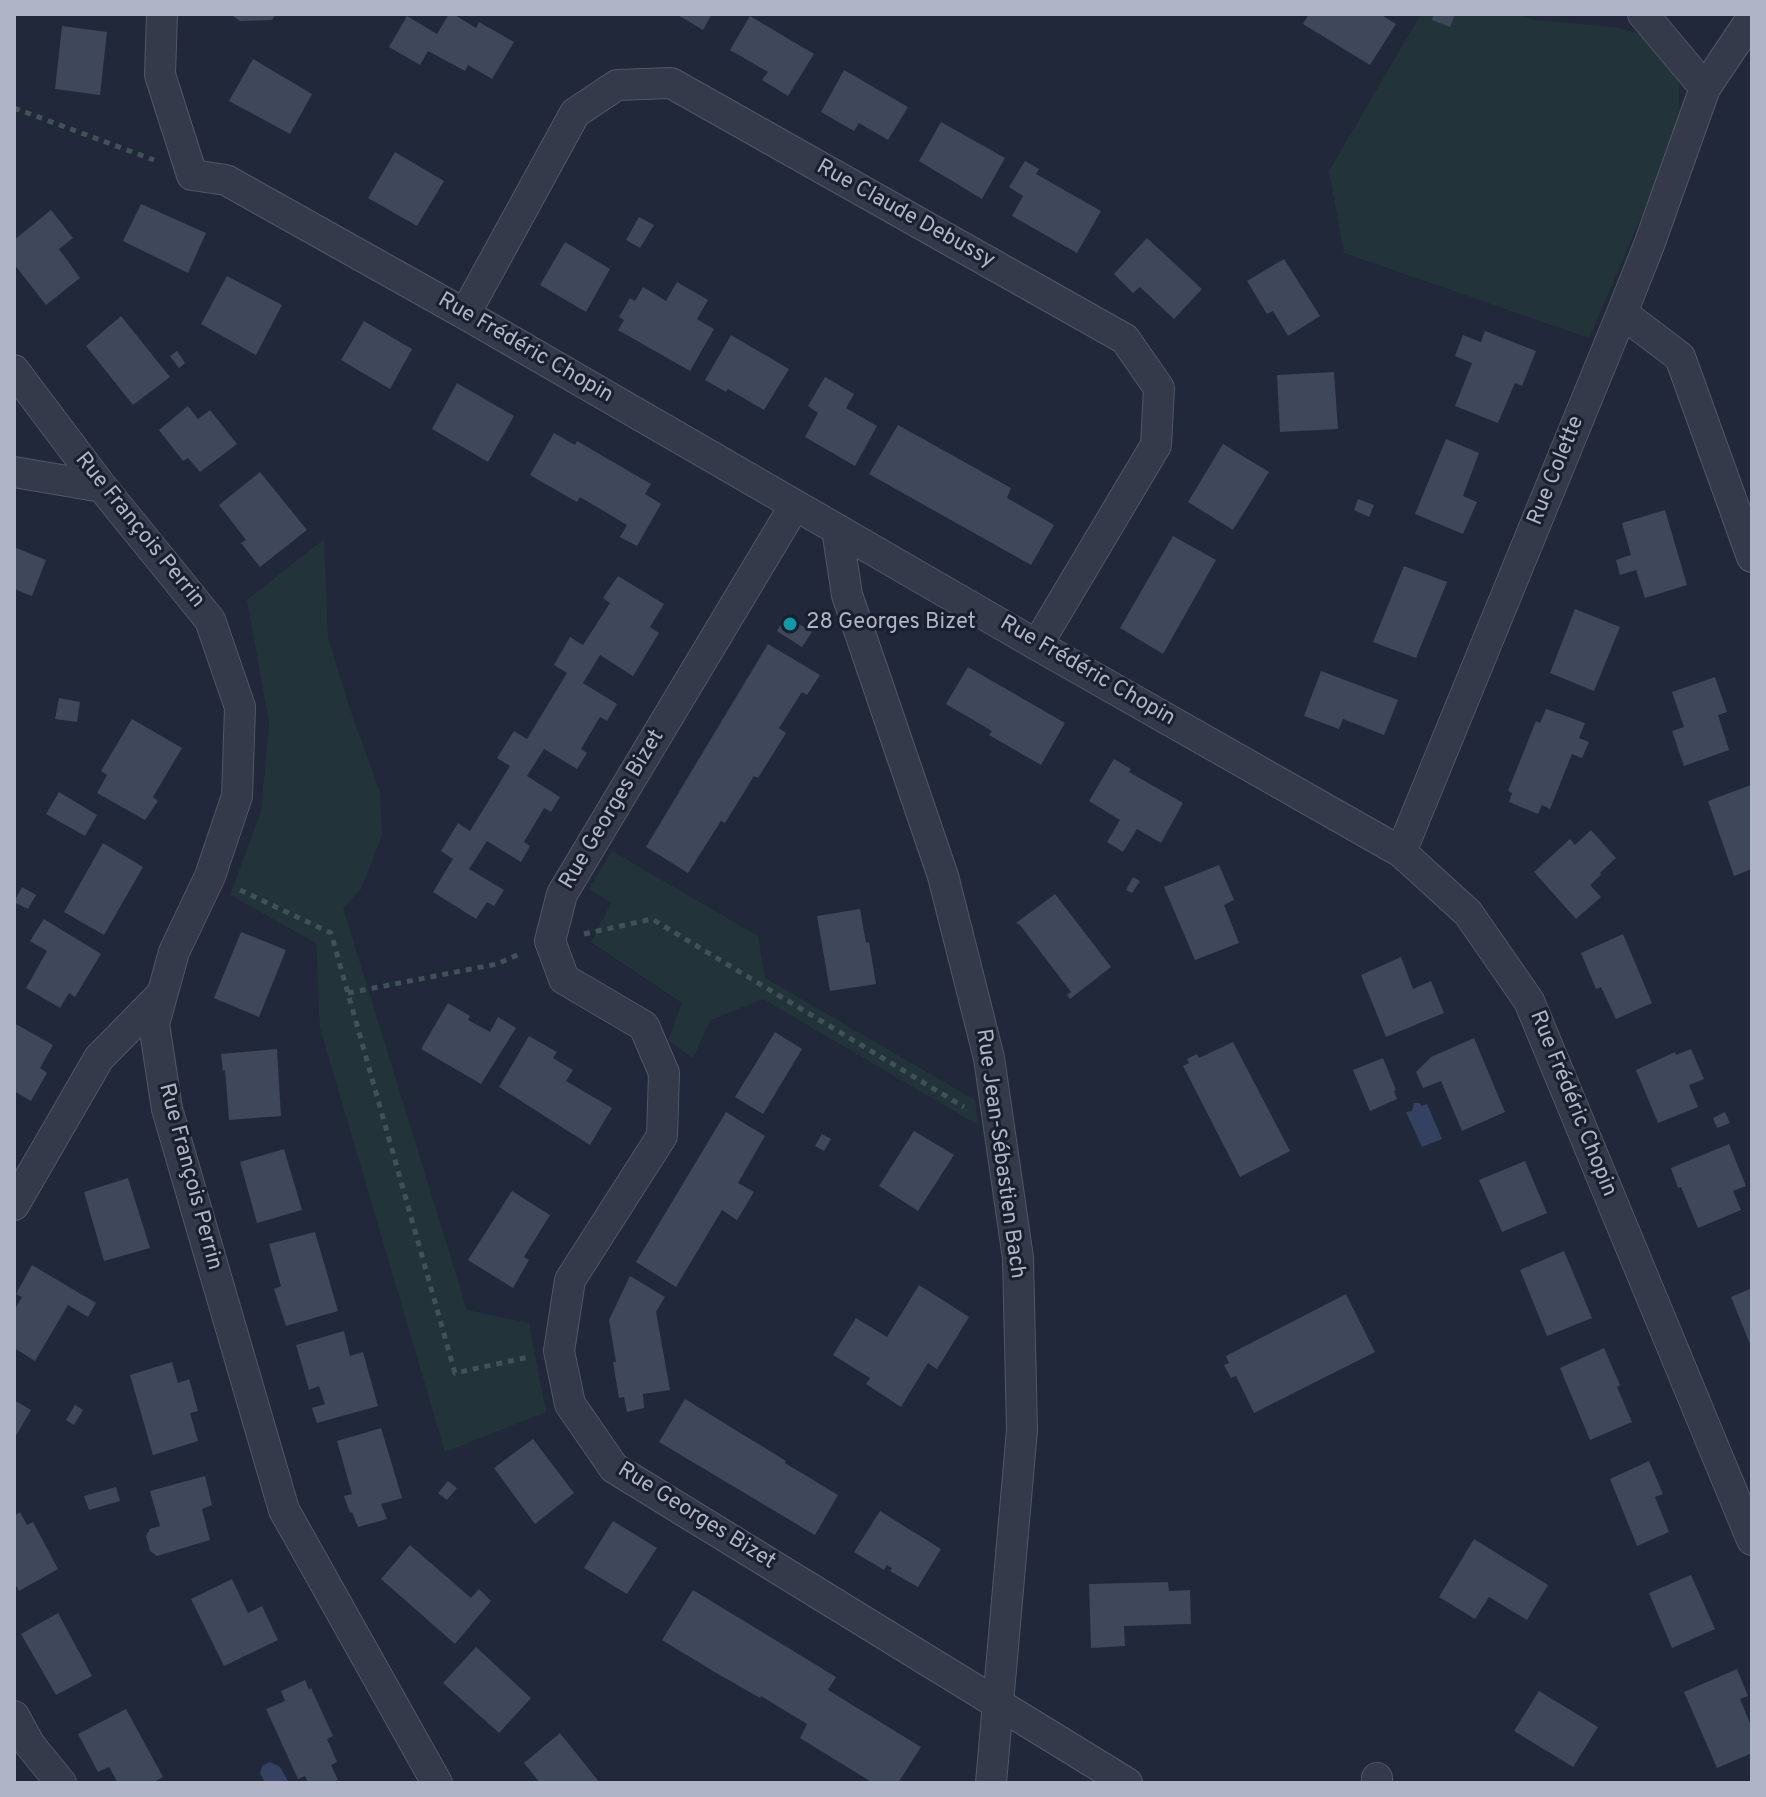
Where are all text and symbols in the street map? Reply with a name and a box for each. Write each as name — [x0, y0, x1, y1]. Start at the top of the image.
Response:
street label: Rue Claude Debussy — [811, 155, 999, 275]
street label: Rue Frédéric Chopin — [433, 288, 617, 410]
street label: Rue Colette — [1523, 413, 1591, 529]
street label: Rue François Perrin — [68, 448, 210, 614]
place label: 28 Georges Bizet — [806, 611, 976, 637]
street label: Rue Frédéric Chopin — [995, 611, 1179, 733]
marker: 28 Georges Bizet — [781, 615, 799, 633]
street label: Rue Georges Bizet — [555, 725, 671, 895]
street label: Rue Frédéric Chopin — [1523, 1007, 1621, 1201]
street label: Rue Jean-Sébastien Bach — [968, 1027, 1030, 1281]
street label: Rue François Perrin — [151, 1081, 227, 1273]
street label: Rue Georges Bizet — [612, 1458, 780, 1576]

